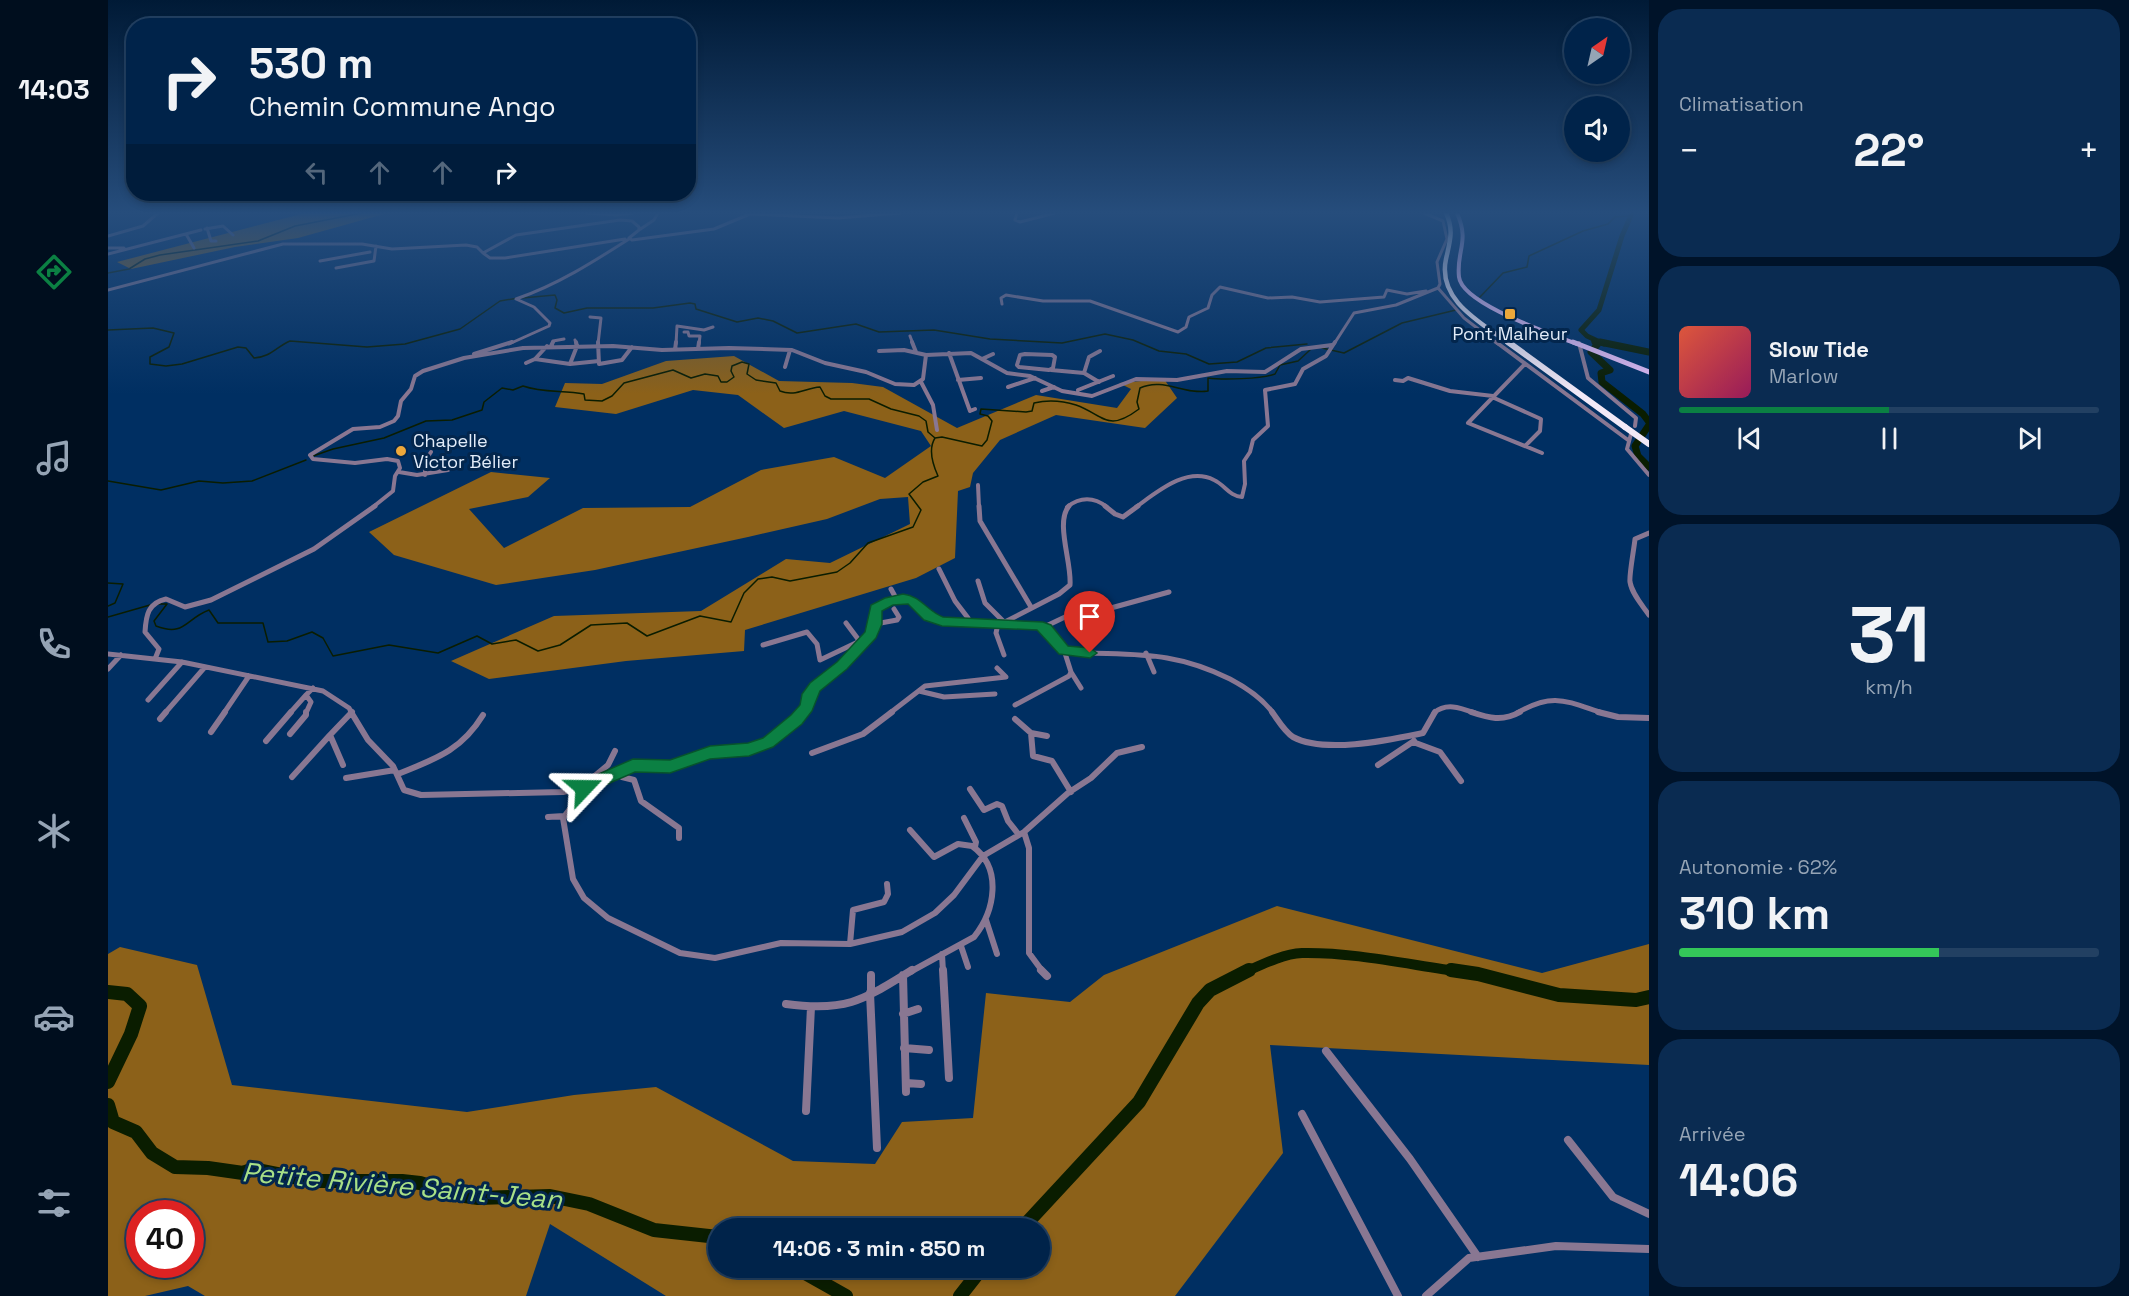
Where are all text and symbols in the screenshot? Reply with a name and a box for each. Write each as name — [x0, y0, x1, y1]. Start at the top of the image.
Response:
north arrow — [1564, 18, 1630, 84]
map controls — [1564, 18, 1630, 162]
text: 530 m — [249, 37, 374, 90]
icon: right — [150, 42, 228, 120]
text: 14:03 — [18, 72, 90, 107]
text: Chemin Commune Ango — [249, 89, 556, 124]
text: Climatisation — [1679, 91, 1804, 117]
button: sound — [1564, 96, 1630, 162]
text: 22° — [1853, 122, 1925, 179]
text: − — [1679, 130, 1699, 172]
text: + — [2079, 130, 2099, 172]
icon: left — [300, 156, 333, 189]
icon: ahead — [363, 156, 396, 189]
icon: ahead — [426, 156, 459, 189]
icon: right — [489, 156, 522, 189]
icon: directions — [33, 251, 75, 293]
marker: Pont Malheur — [1503, 307, 1517, 321]
place label: Pont Malheur — [1452, 322, 1568, 345]
text: Slow Tide — [1769, 335, 1869, 363]
text: Marlow — [1769, 363, 1838, 389]
icon: previous — [1733, 422, 1766, 455]
icon: pause — [1873, 422, 1906, 455]
icon: next — [2013, 422, 2046, 455]
place label: Chapelle Victor Bélier — [413, 429, 518, 473]
icon: music — [33, 437, 75, 479]
marker: Chapelle Victor Bélier — [394, 444, 408, 458]
text: 31 — [1848, 585, 1930, 685]
pin — [1064, 591, 1115, 653]
icon: arrive — [1073, 600, 1106, 633]
icon: phone — [33, 623, 75, 665]
text: km/h — [1865, 674, 1913, 700]
position arrow — [552, 756, 616, 820]
icon: climate — [33, 810, 75, 852]
text: Autonomie · 62% — [1679, 854, 1837, 880]
text: 310 km — [1679, 885, 1830, 942]
icon: car — [33, 996, 75, 1038]
text: Arrivée — [1679, 1121, 1746, 1147]
text: 14:06 — [1679, 1152, 1798, 1209]
water label: Petite Rivière Saint-Jean — [241, 1154, 564, 1217]
icon: filters — [33, 1182, 75, 1224]
speed limit sign: 40 — [126, 1200, 204, 1278]
text: 14:06 · 3 min · 850 m — [773, 1234, 985, 1262]

